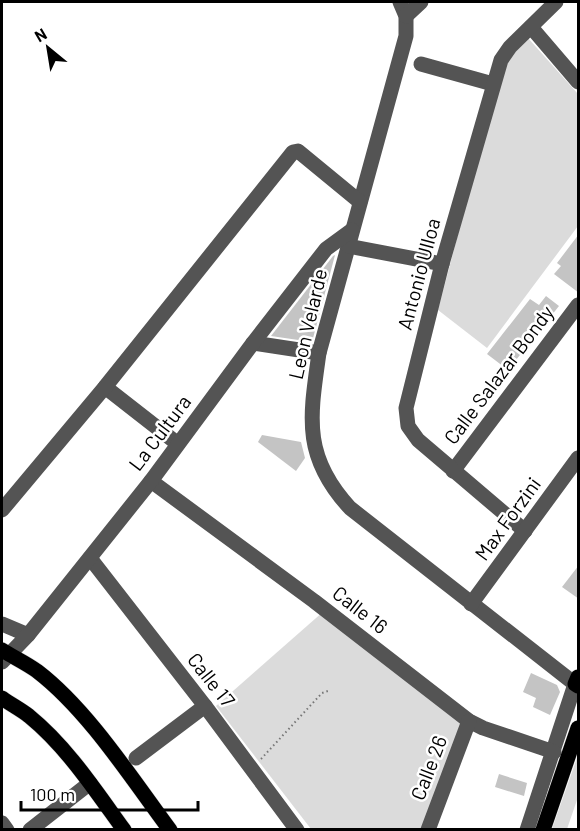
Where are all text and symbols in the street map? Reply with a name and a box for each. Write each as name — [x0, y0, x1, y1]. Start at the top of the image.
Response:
north arrow — [18, 18, 78, 78]
text: N — [31, 24, 50, 45]
street label: Antonio Ulloa — [392, 215, 444, 332]
street label: Leon Velarde — [283, 266, 331, 381]
street label: Calle Salazar Bondy — [438, 300, 558, 448]
street label: La Cultura — [123, 390, 195, 475]
street label: Max Forzini — [469, 472, 545, 565]
street label: Calle 16 — [328, 580, 393, 638]
street label: Calle 17 — [183, 647, 241, 712]
street label: Calle 26 — [405, 732, 451, 803]
scale bar — [21, 774, 198, 812]
text: 100 m — [30, 783, 75, 805]

